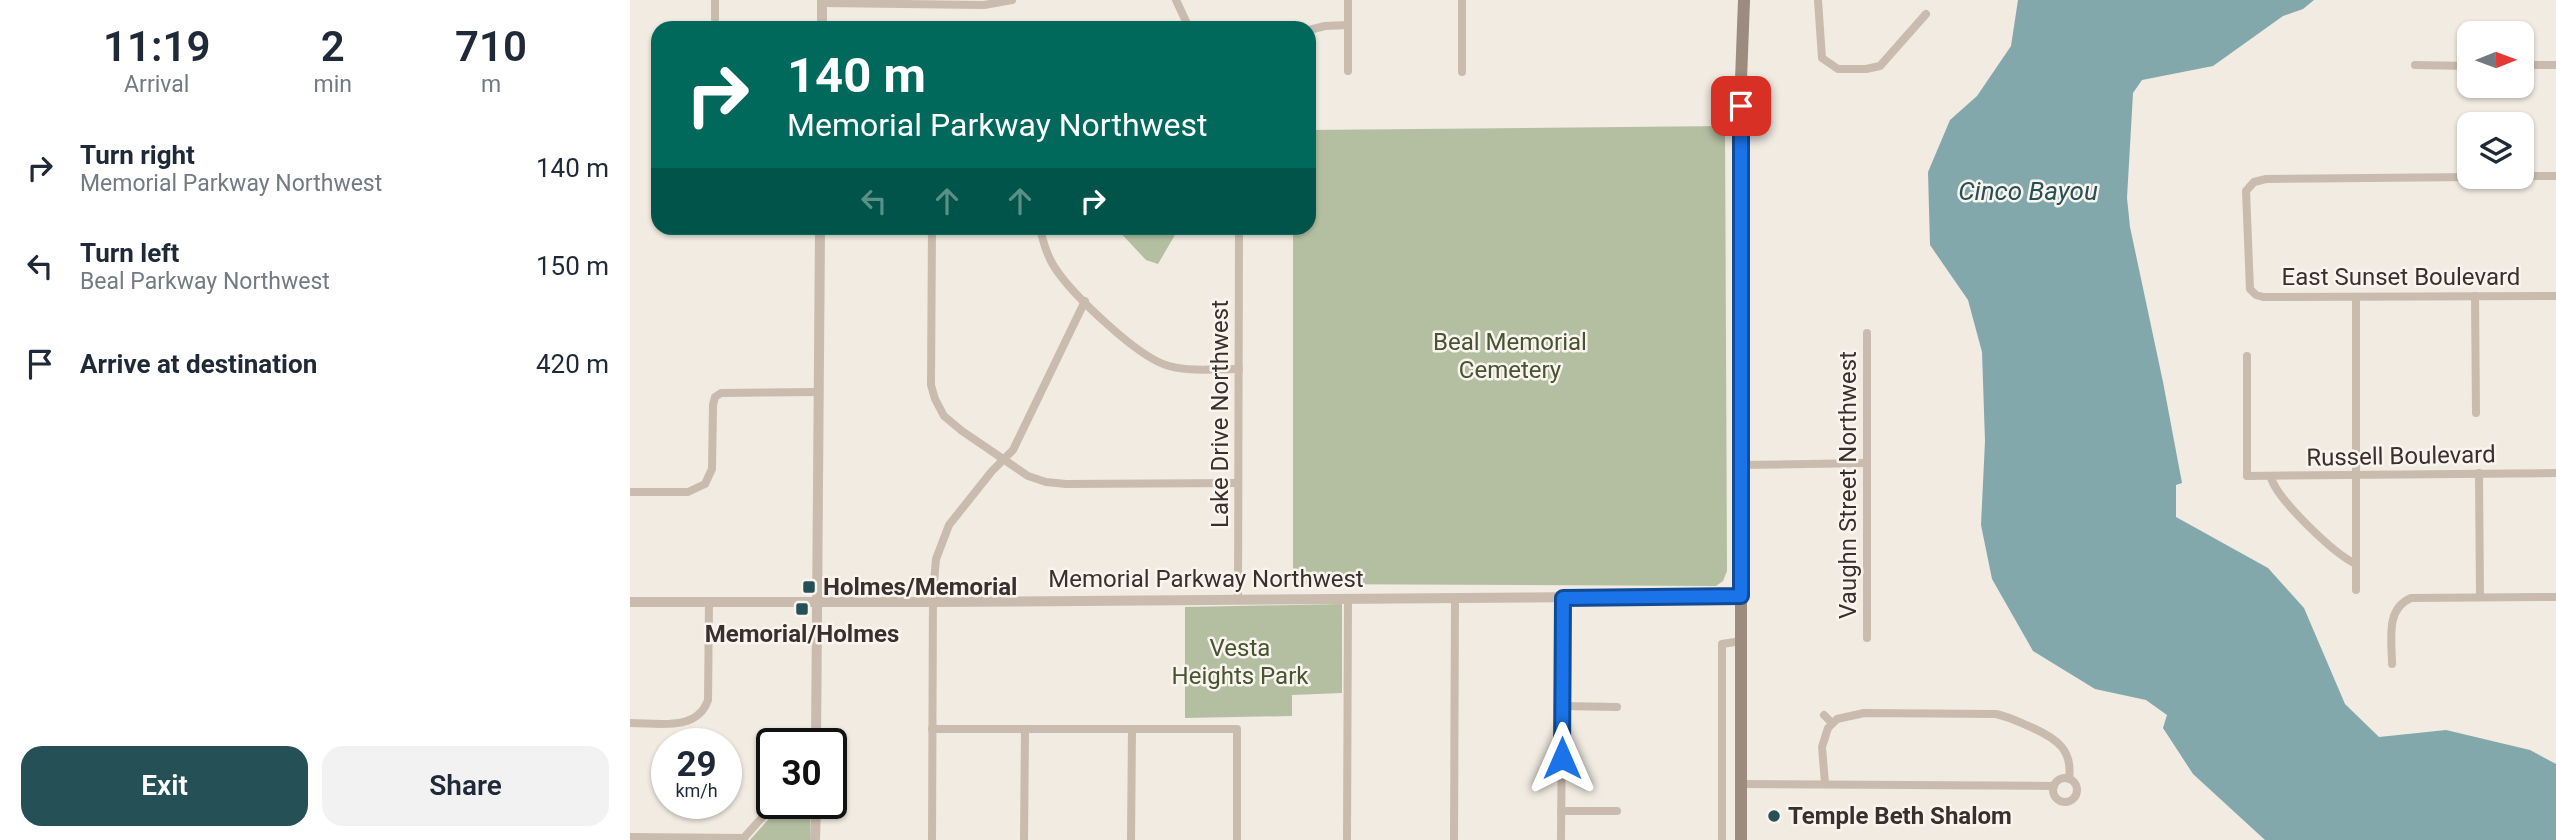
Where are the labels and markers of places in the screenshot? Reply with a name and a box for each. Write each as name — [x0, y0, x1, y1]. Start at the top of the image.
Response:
pin — [1711, 76, 1771, 136]
place label: Holmes/Memorial — [823, 573, 1017, 601]
marker: Holmes/Memorial — [801, 579, 817, 595]
marker: Memorial/Holmes — [794, 601, 810, 617]
place label: Memorial/Holmes — [705, 620, 899, 648]
place label: Temple Beth Shalom — [1788, 802, 2012, 830]
marker: Temple Beth Shalom — [1766, 808, 1782, 824]

